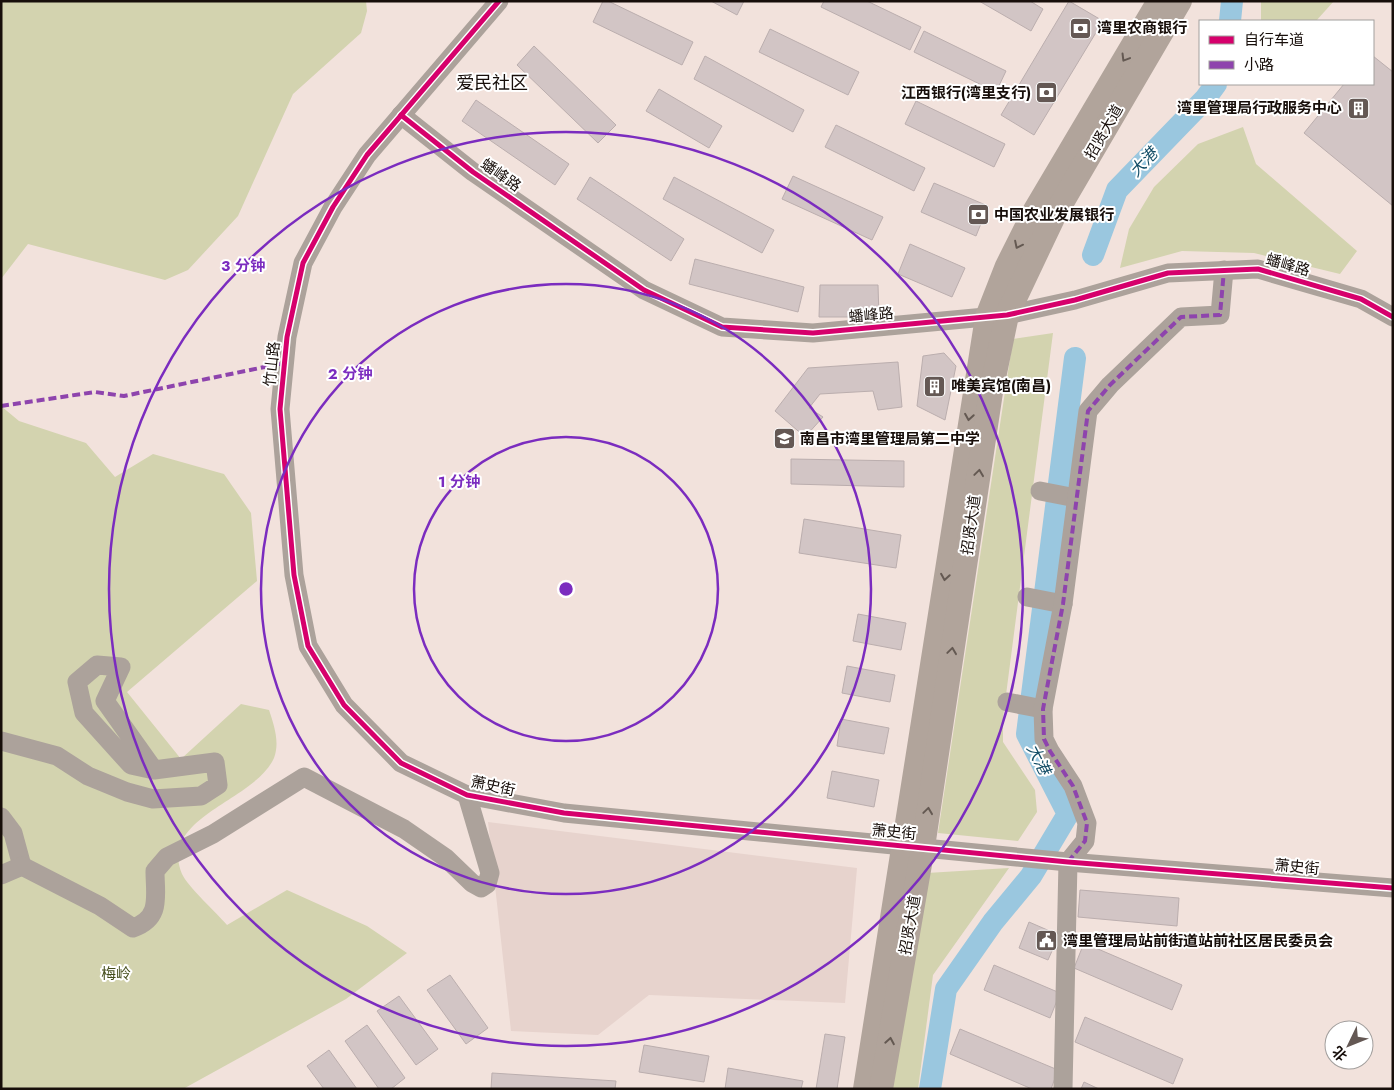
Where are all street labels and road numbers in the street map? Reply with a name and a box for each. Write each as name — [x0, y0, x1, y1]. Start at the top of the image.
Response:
street label: 招贤大道 — [1079, 101, 1129, 163]
street label: 蟠峰路 — [476, 153, 526, 197]
street label: 蟠峰路 — [1263, 248, 1313, 282]
street label: 蟠峰路 — [848, 302, 894, 328]
street label: 竹山路 — [259, 340, 285, 388]
street label: 招贤大道 — [956, 494, 986, 556]
street label: 萧史街 — [469, 771, 517, 801]
street label: 萧史街 — [871, 819, 917, 845]
street label: 萧史街 — [1274, 854, 1320, 880]
street label: 招贤大道 — [894, 894, 926, 956]

